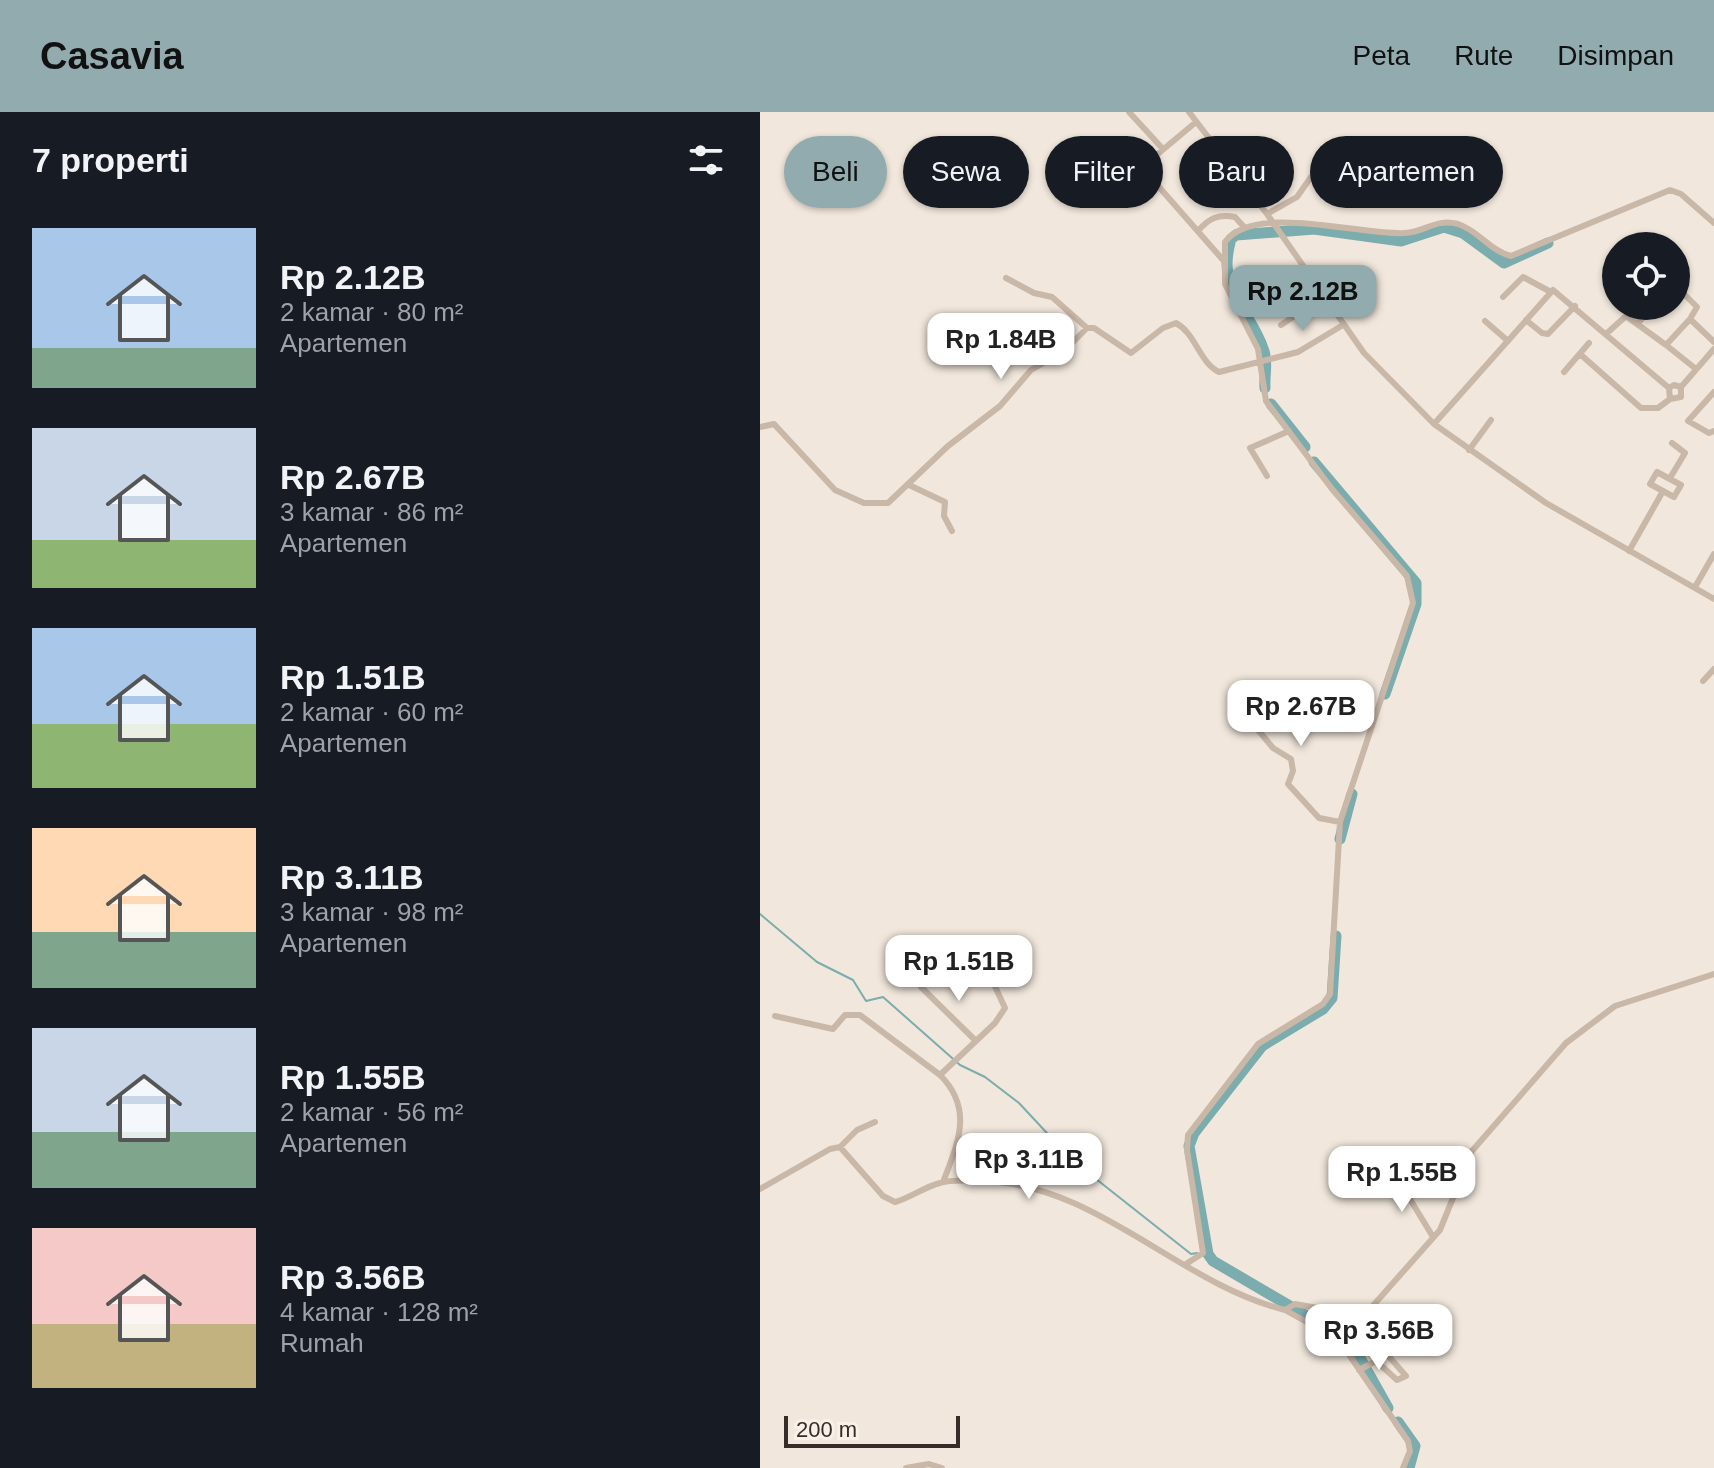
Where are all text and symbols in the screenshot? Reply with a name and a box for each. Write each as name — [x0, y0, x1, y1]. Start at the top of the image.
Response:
text: Casavia — [40, 35, 184, 77]
text: Peta — [1353, 40, 1410, 71]
text: Rute — [1454, 40, 1513, 71]
text: Disimpan — [1557, 40, 1674, 71]
chip: Beli — [784, 136, 887, 208]
chip: Sewa — [903, 136, 1029, 208]
chip: Filter — [1045, 136, 1163, 208]
chip: Baru — [1179, 136, 1294, 208]
chip: Apartemen — [1310, 136, 1503, 208]
icon: filters — [684, 138, 728, 182]
text: 7 properti — [32, 141, 189, 179]
map controls — [1602, 232, 1690, 320]
button: locate — [1602, 232, 1690, 320]
text: Rp 2.12B — [280, 258, 426, 296]
icon: home — [96, 260, 192, 356]
pin: Rp 2.12B — [1220, 265, 1386, 333]
text: Rp 2.12B — [1247, 276, 1359, 306]
text: 2 kamar · 80 m² — [280, 297, 464, 327]
pin: Rp 1.84B — [918, 313, 1084, 381]
text: Rp 1.84B — [945, 324, 1057, 354]
text: Apartemen — [280, 328, 407, 358]
text: Rp 2.67B — [280, 458, 426, 496]
icon: home — [96, 460, 192, 556]
text: 3 kamar · 86 m² — [280, 497, 464, 527]
text: Apartemen — [280, 528, 407, 558]
text: Rp 1.51B — [280, 658, 426, 696]
icon: home — [96, 660, 192, 756]
pin: Rp 2.67B — [1218, 680, 1384, 748]
text: Rp 2.67B — [1245, 691, 1357, 721]
text: 2 kamar · 60 m² — [280, 697, 464, 727]
text: Apartemen — [280, 728, 407, 758]
text: Rp 3.11B — [280, 858, 424, 896]
icon: home — [96, 860, 192, 956]
text: 3 kamar · 98 m² — [280, 897, 464, 927]
text: Apartemen — [280, 928, 407, 958]
pin: Rp 1.51B — [876, 935, 1042, 1003]
text: Rp 1.51B — [903, 946, 1015, 976]
text: Rp 1.55B — [280, 1058, 426, 1096]
icon: home — [96, 1060, 192, 1156]
text: 2 kamar · 56 m² — [280, 1097, 464, 1127]
text: Apartemen — [280, 1128, 407, 1158]
pin: Rp 3.11B — [946, 1133, 1112, 1201]
text: Rp 3.11B — [974, 1144, 1084, 1174]
pin: Rp 1.55B — [1319, 1146, 1485, 1214]
text: Rp 1.55B — [1346, 1157, 1458, 1187]
text: Rp 3.56B — [280, 1258, 426, 1296]
icon: home — [96, 1260, 192, 1356]
text: 4 kamar · 128 m² — [280, 1297, 478, 1327]
pin: Rp 3.56B — [1296, 1304, 1462, 1372]
text: Rp 3.56B — [1323, 1315, 1435, 1345]
text: Rumah — [280, 1328, 364, 1358]
scale bar — [784, 1412, 960, 1448]
text: 200 m — [796, 1417, 857, 1442]

